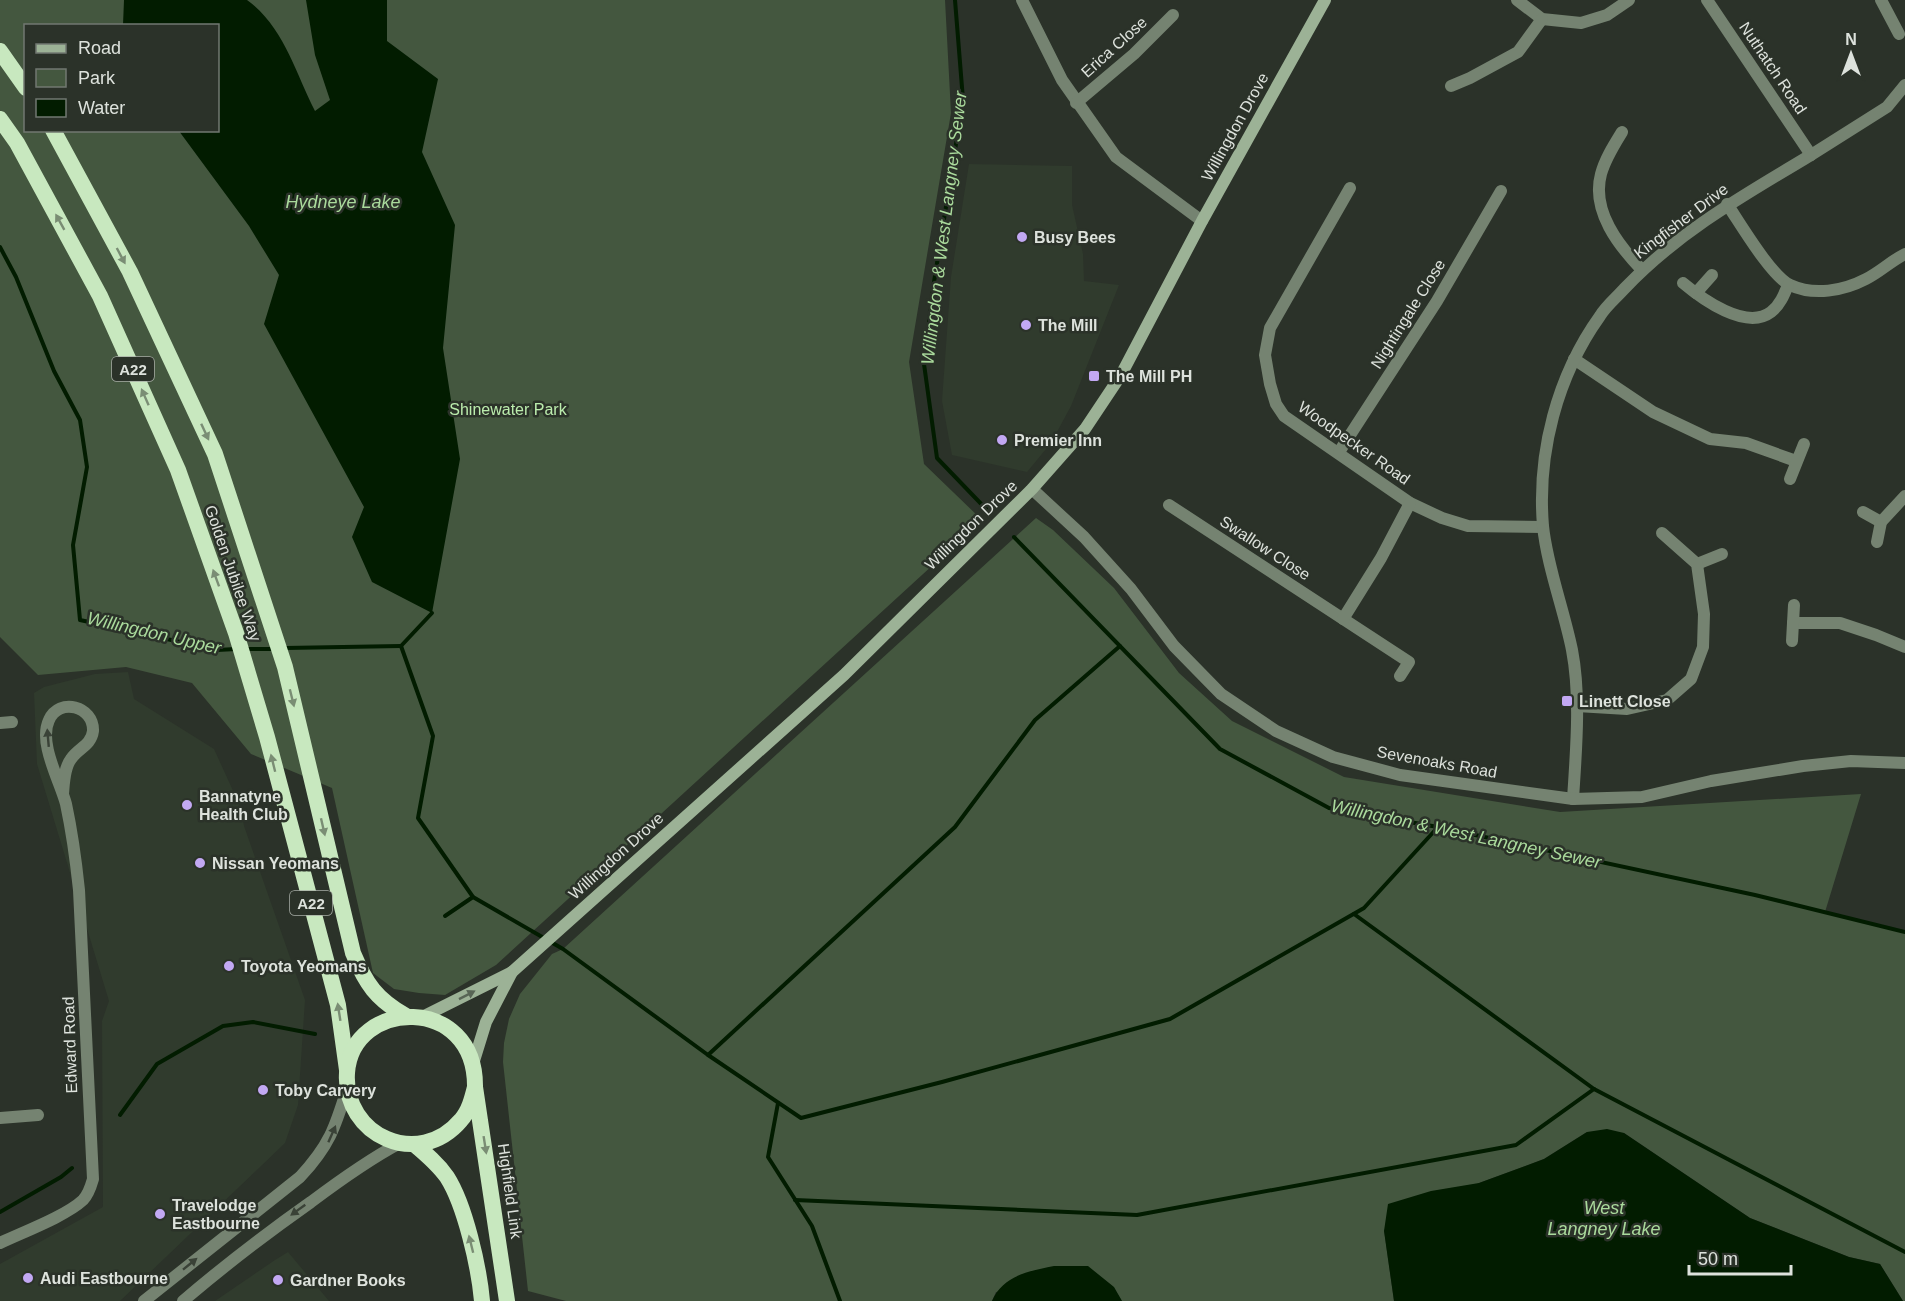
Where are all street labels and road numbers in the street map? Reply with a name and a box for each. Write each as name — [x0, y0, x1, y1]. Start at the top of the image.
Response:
street label: Erica Close — [1078, 13, 1150, 81]
street label: Nuthatch Road — [1736, 19, 1810, 117]
street label: Willingdon Drove — [1198, 70, 1272, 184]
street label: Kingfisher Drive — [1631, 180, 1731, 262]
street label: Nightingale Close — [1368, 256, 1448, 372]
road number: A22 — [112, 357, 154, 381]
street label: Woodpecker Road — [1295, 398, 1413, 488]
street label: Willingdon Drove — [922, 477, 1020, 573]
street label: Golden Jubilee Way — [202, 503, 264, 643]
street label: Swallow Close — [1217, 513, 1313, 584]
street label: Sevenoaks Road — [1376, 743, 1498, 781]
street label: Willingdon Drove — [565, 809, 667, 903]
road number: A22 — [290, 891, 332, 915]
street label: Edward Road — [60, 996, 80, 1094]
street label: Highfield Link — [495, 1142, 525, 1241]

